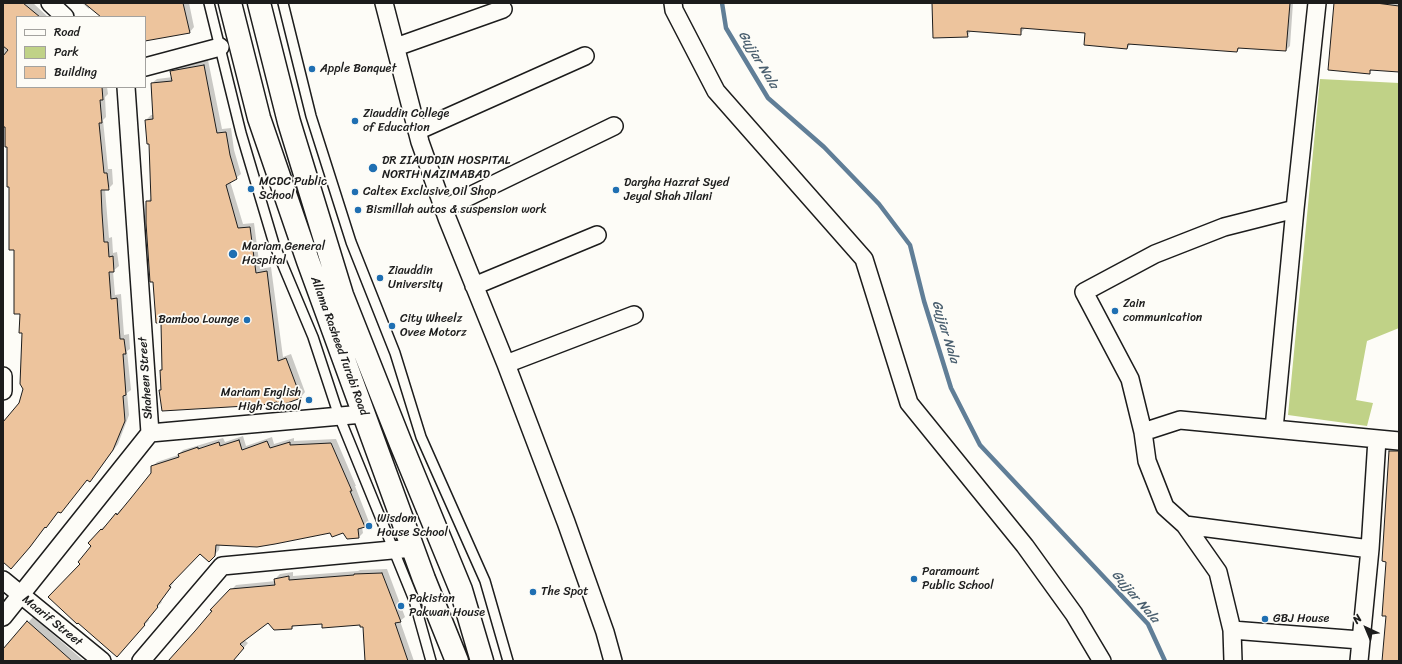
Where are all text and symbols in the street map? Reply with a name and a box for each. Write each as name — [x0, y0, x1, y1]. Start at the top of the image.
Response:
legend — [16, 16, 146, 88]
text: Road — [54, 21, 80, 43]
water label: Gujjar Nala — [735, 28, 781, 92]
text: Park — [54, 41, 79, 63]
text: Building — [54, 61, 97, 83]
place label: Apple Banquet — [320, 62, 396, 76]
marker: Apple Banquet — [307, 64, 317, 74]
place label: Ziauddin College of Education — [363, 107, 449, 135]
marker: Ziauddin College of Education — [350, 116, 360, 126]
place label: DR ZIAUDDIN HOSPITAL NORTH NAZIMABAD — [382, 154, 510, 182]
marker: DR ZIAUDDIN HOSPITAL NORTH NAZIMABAD — [367, 162, 379, 174]
place label: MCDC Public School — [259, 175, 327, 203]
place label: Dargha Hazrat Syed Jeyal Shah Jilani — [624, 176, 729, 204]
marker: MCDC Public School — [246, 184, 256, 194]
place label: Caltex Exclusive Oil Shop — [363, 185, 496, 199]
marker: Dargha Hazrat Syed Jeyal Shah Jilani — [611, 185, 621, 195]
marker: Caltex Exclusive Oil Shop — [350, 187, 360, 197]
place label: Bismillah autos & suspension work — [366, 203, 547, 217]
marker: Bismillah autos & suspension work — [353, 205, 363, 215]
place label: Mariam General Hospital — [242, 240, 325, 268]
marker: Mariam General Hospital — [227, 248, 239, 260]
place label: Ziauddin University — [388, 264, 443, 292]
marker: Ziauddin University — [375, 273, 385, 283]
street label: Allama Rasheed Turabi Road — [307, 274, 371, 418]
place label: Zain communication — [1123, 297, 1202, 325]
water label: Gujjar Nala — [928, 299, 962, 365]
marker: Zain communication — [1110, 306, 1120, 316]
place label: City Wheelz Ovee Motorz — [400, 312, 467, 340]
place label: Bamboo Lounge — [158, 313, 239, 327]
marker: Bamboo Lounge — [242, 315, 252, 325]
marker: City Wheelz Ovee Motorz — [387, 321, 397, 331]
street label: Shaheen Street — [136, 336, 156, 420]
place label: Mariam English High School — [221, 386, 301, 414]
marker: Mariam English High School — [304, 395, 314, 405]
place label: Wisdom House School — [377, 512, 448, 540]
marker: Wisdom House School — [364, 521, 374, 531]
place label: Paramount Public School — [922, 565, 994, 593]
water label: Gujjar Nala — [1108, 568, 1162, 626]
marker: Paramount Public School — [909, 574, 919, 584]
place label: The Spot — [541, 585, 588, 599]
marker: The Spot — [528, 587, 538, 597]
street label: Maarif Street — [19, 592, 85, 650]
place label: Pakistan Pakwan House — [409, 592, 485, 620]
marker: Pakistan Pakwan House — [396, 601, 406, 611]
north arrow — [1346, 608, 1386, 648]
text: N — [1348, 610, 1367, 628]
place label: GBJ House — [1273, 612, 1329, 626]
marker: GBJ House — [1260, 614, 1270, 624]

